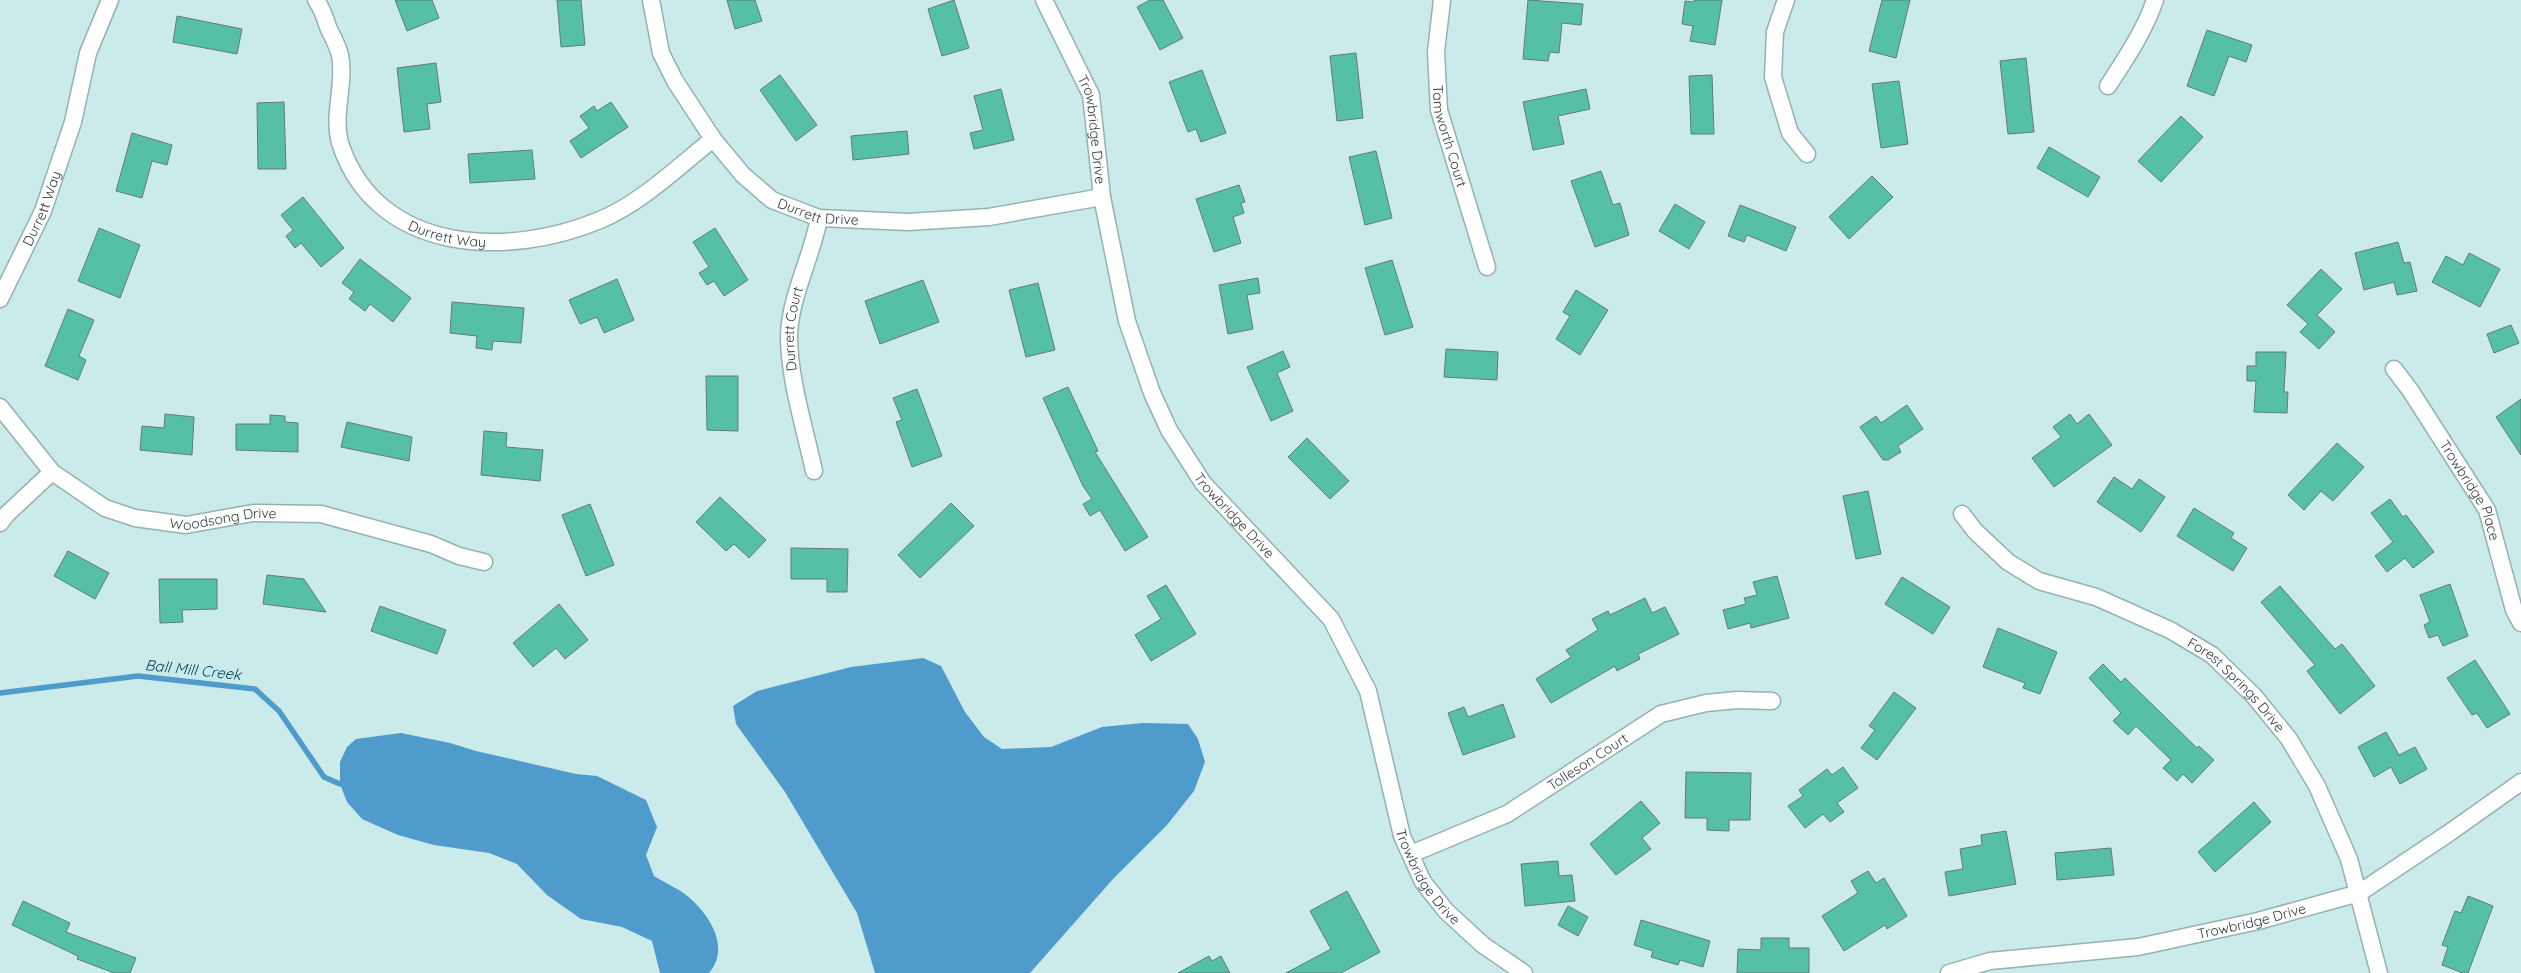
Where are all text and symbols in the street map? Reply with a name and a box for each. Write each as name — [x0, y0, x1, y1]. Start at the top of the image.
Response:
street label: Trowbridge Drive — [1073, 72, 1110, 185]
street label: Tamworth Court — [1429, 85, 1471, 189]
street label: Durrett Way — [18, 168, 65, 249]
street label: Durrett Drive — [775, 194, 859, 229]
street label: Durrett Way — [405, 216, 486, 251]
street label: Durrett Court — [780, 284, 807, 372]
street label: Trowbridge Place — [2436, 437, 2504, 543]
street label: Trowbridge Drive — [1190, 469, 1279, 562]
street label: Woodsong Drive — [168, 504, 277, 534]
street label: Forest Springs Drive — [2184, 633, 2289, 736]
water label: Ball Mill Creek — [144, 655, 244, 684]
street label: Tolleson Court — [1544, 729, 1631, 794]
street label: Trowbridge Drive — [1392, 827, 1464, 929]
street label: Trowbridge Drive — [2196, 899, 2308, 943]

